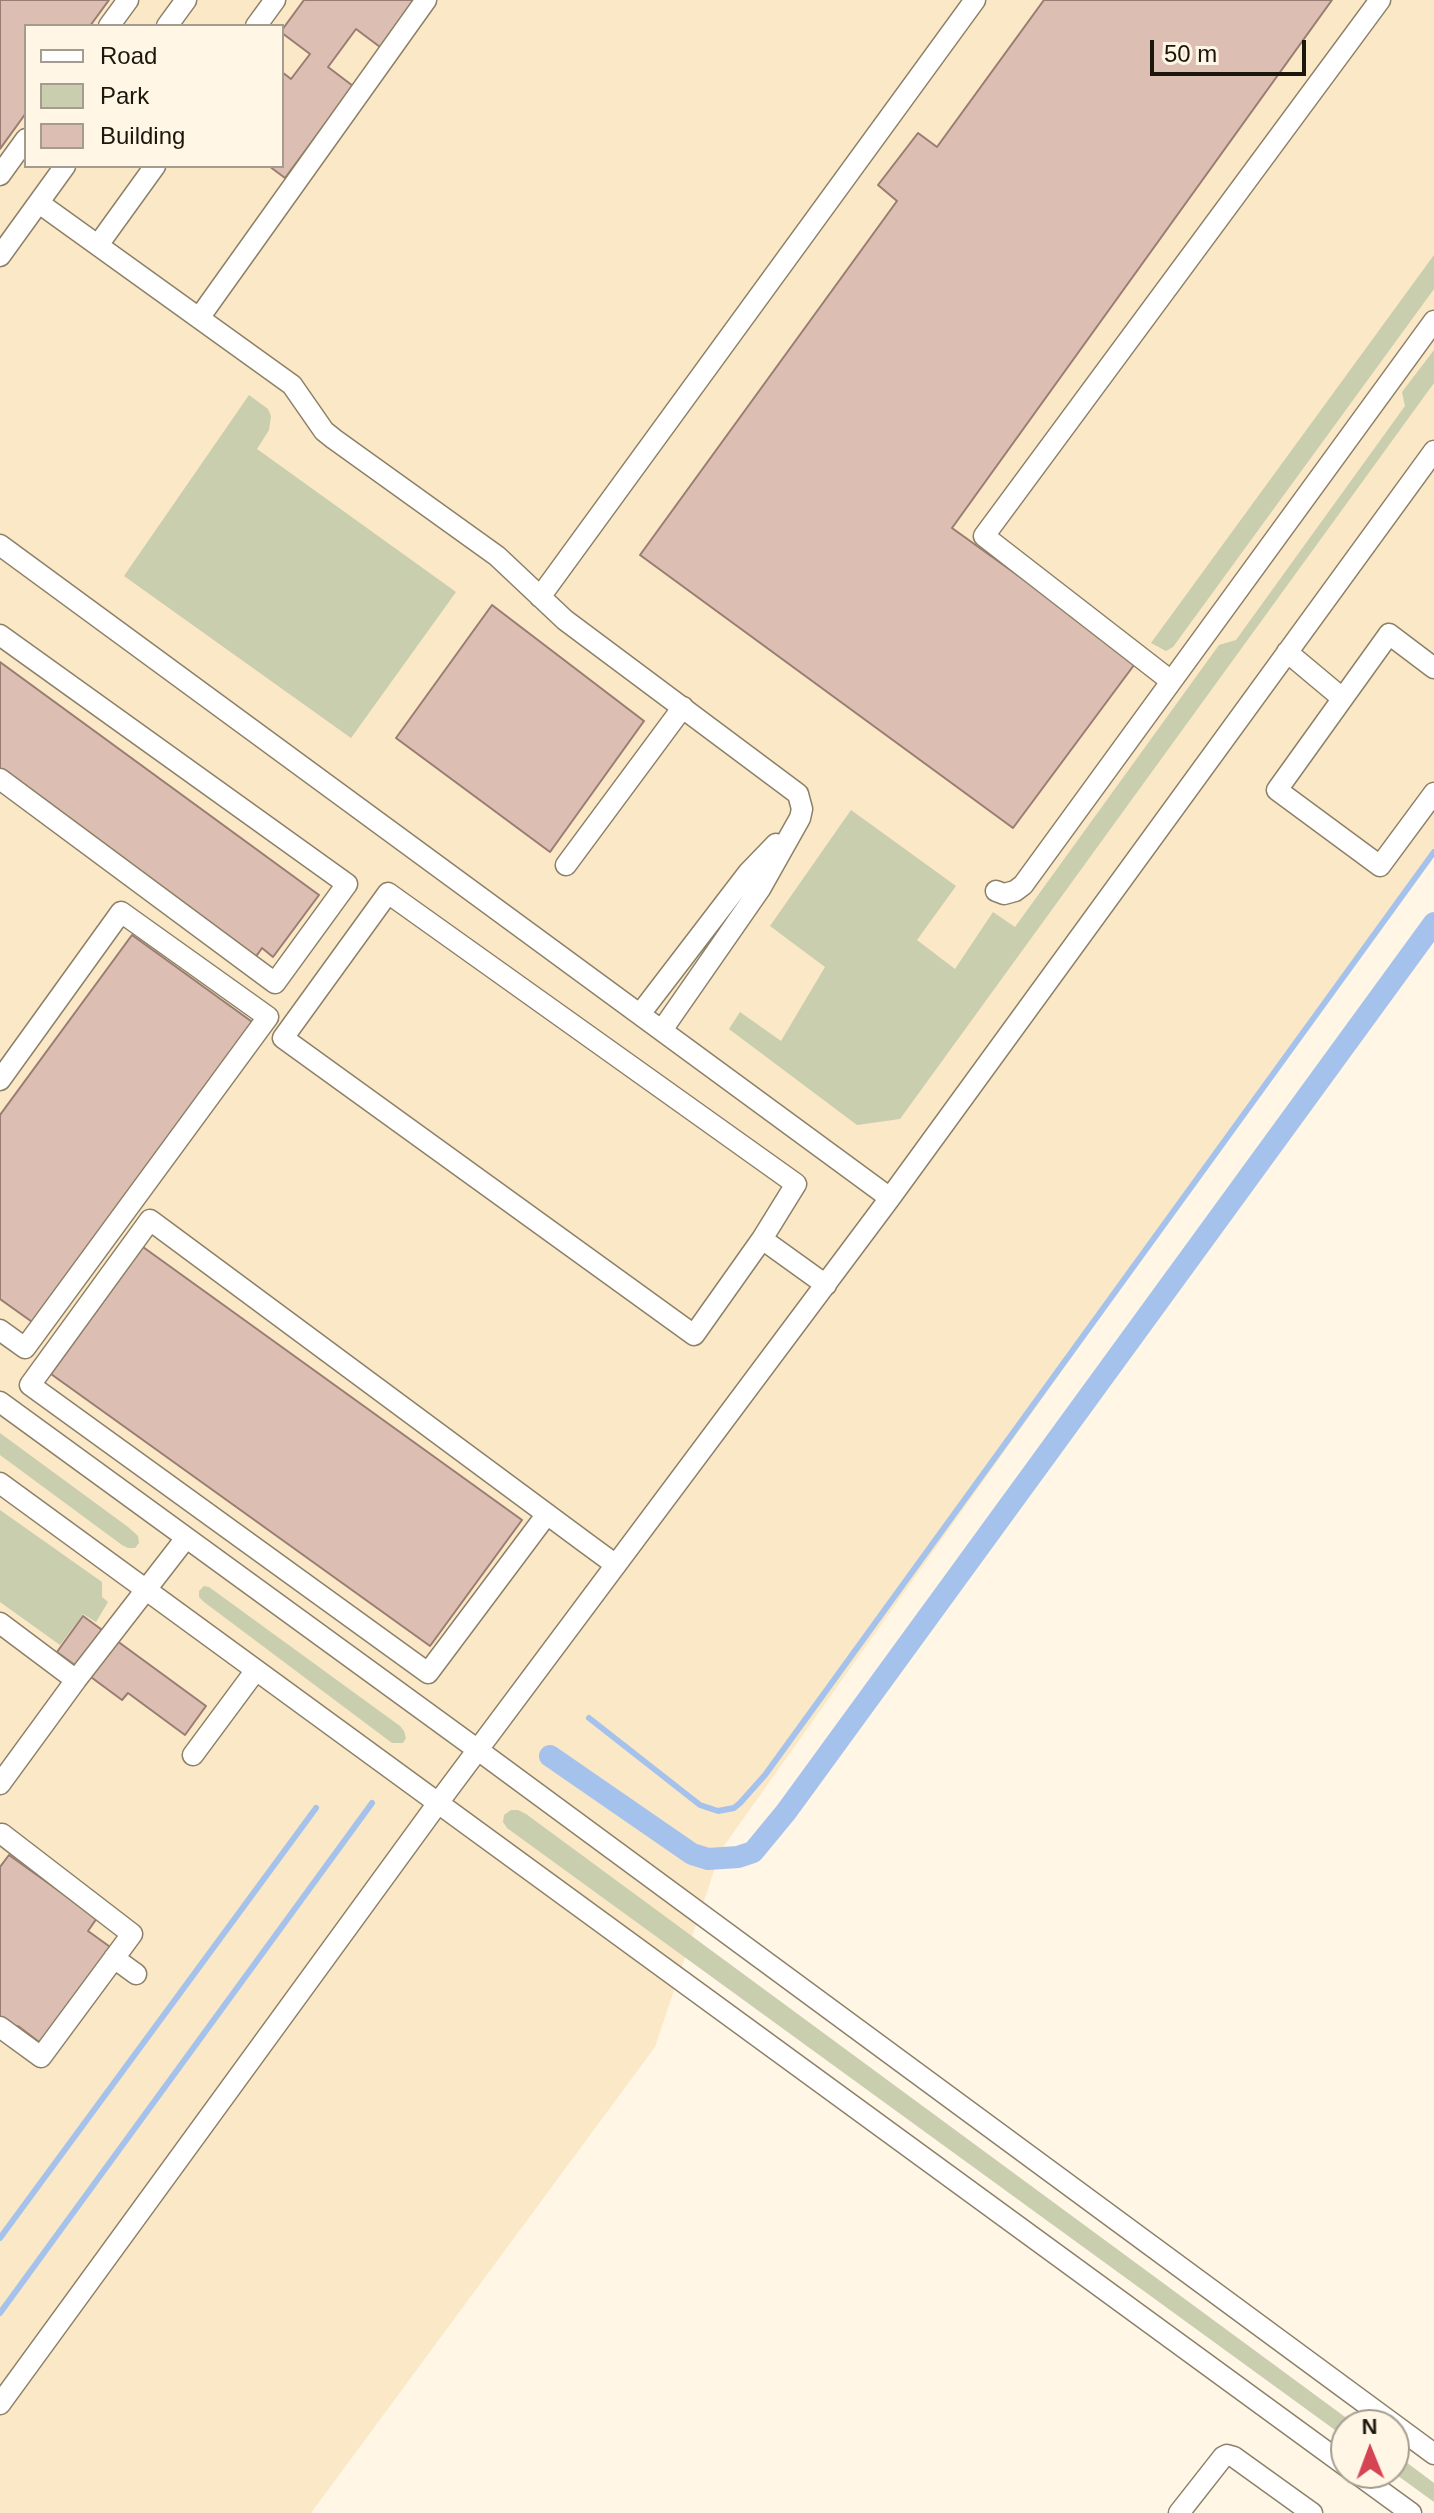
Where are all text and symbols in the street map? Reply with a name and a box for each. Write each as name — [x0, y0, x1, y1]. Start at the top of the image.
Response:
legend — [24, 24, 284, 168]
scale bar — [1154, 24, 1310, 74]
text: 50 m — [1164, 40, 1217, 67]
text: Road — [100, 42, 157, 69]
text: Park — [100, 82, 149, 109]
text: Building — [100, 122, 185, 149]
north arrow — [1330, 2409, 1410, 2489]
text: N — [1361, 2414, 1378, 2439]

